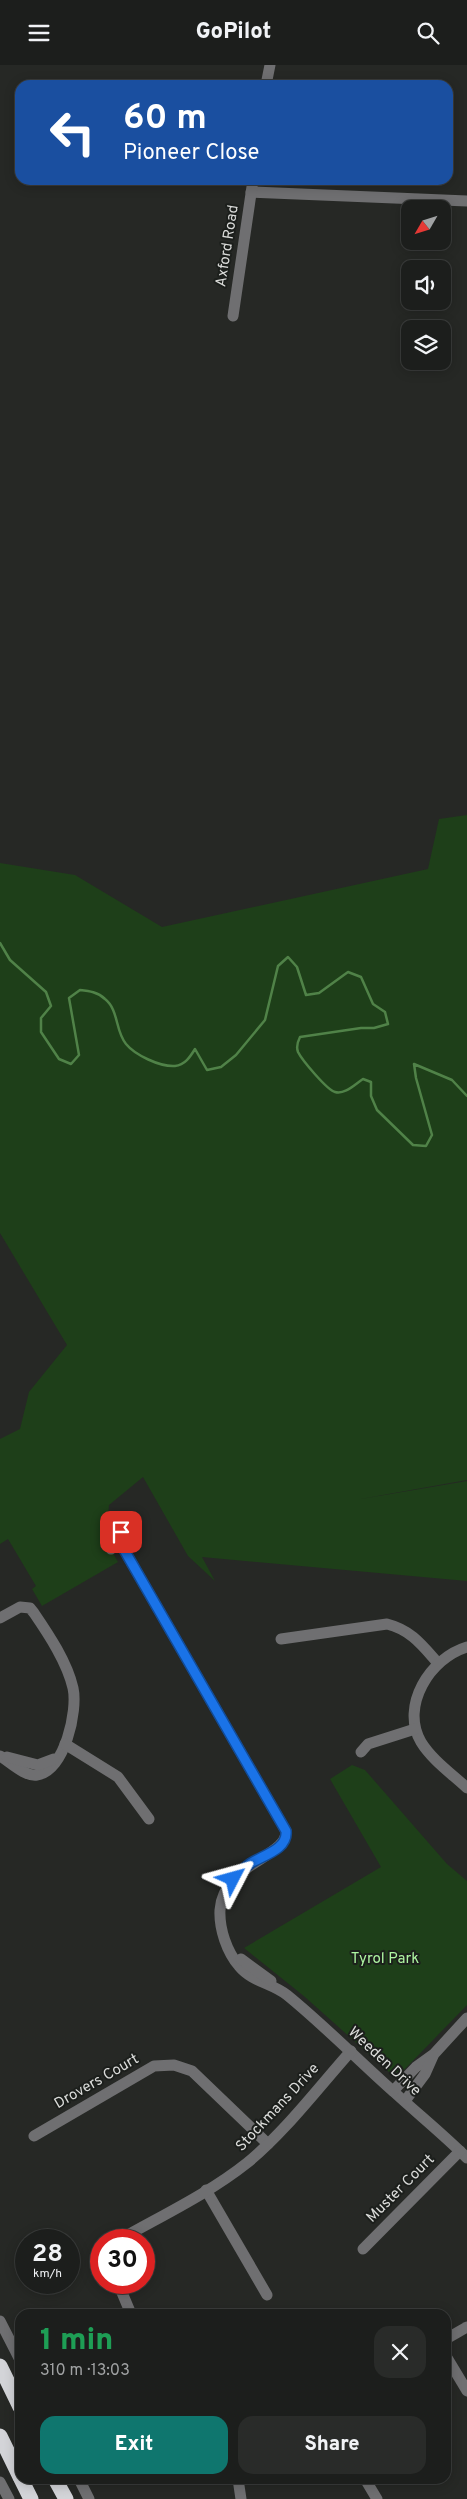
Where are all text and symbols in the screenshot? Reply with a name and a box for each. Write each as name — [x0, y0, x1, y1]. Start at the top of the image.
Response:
icon: menu — [25, 19, 53, 47]
text: GoPilot — [196, 19, 271, 46]
icon: search — [414, 19, 442, 47]
text: 60 m — [123, 97, 207, 141]
icon: left — [40, 100, 105, 165]
text: Pioneer Close — [123, 140, 259, 167]
north arrow — [401, 200, 451, 250]
map controls — [401, 200, 451, 370]
street label: Axford Road — [212, 204, 244, 288]
button: sound — [401, 260, 451, 310]
button: layers — [401, 320, 451, 370]
pin — [100, 1511, 142, 1553]
icon: arrive — [107, 1518, 135, 1546]
position arrow — [206, 1852, 258, 1904]
park label: Tyrol Park — [351, 1950, 419, 1969]
street label: Weeden Drive — [343, 2023, 425, 2101]
street label: Drovers Court — [51, 2050, 143, 2114]
street label: Stockmans Drive — [232, 2060, 324, 2156]
street label: Muster Court — [363, 2151, 439, 2227]
speed limit sign: 30 — [90, 2229, 155, 2294]
text: 28 — [32, 2239, 63, 2271]
text: km/h — [33, 2266, 62, 2282]
text: 1 min — [40, 2323, 113, 2360]
button: close — [374, 2326, 426, 2378]
text: 310 m · 13:03 — [40, 2361, 130, 2381]
button: Exit — [40, 2416, 228, 2474]
button: Share — [238, 2416, 426, 2474]

